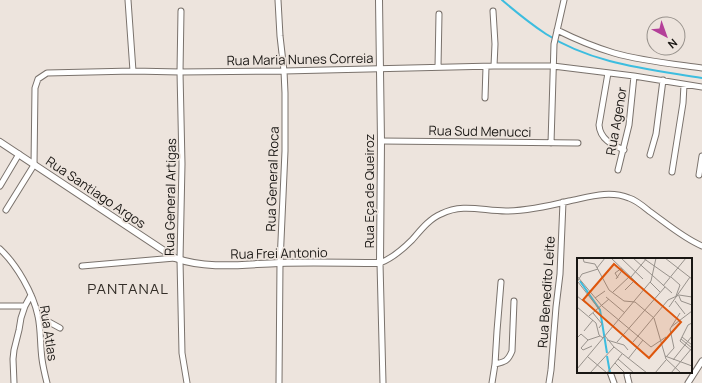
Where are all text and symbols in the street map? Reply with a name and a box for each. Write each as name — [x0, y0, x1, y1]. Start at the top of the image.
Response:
north arrow — [646, 16, 686, 56]
text: N — [665, 36, 681, 52]
street label: Rua Maria Nunes Correia — [226, 49, 374, 69]
street label: Rua Agenor — [601, 85, 631, 157]
street label: Rua Sud Menucci — [429, 121, 531, 141]
street label: Rua General Roca — [261, 126, 283, 232]
street label: Rua Eça de Queiroz — [360, 134, 378, 248]
street label: Rua General Artigas — [160, 138, 180, 256]
street label: Rua Santiago Argos — [42, 152, 150, 232]
street label: Rua Benedito Leite — [533, 235, 559, 349]
street label: Rua Frei Antonio — [230, 243, 328, 263]
inset map — [577, 258, 692, 373]
district label: PANTANAL — [87, 278, 169, 299]
street label: Rua Atlas — [36, 304, 62, 362]

